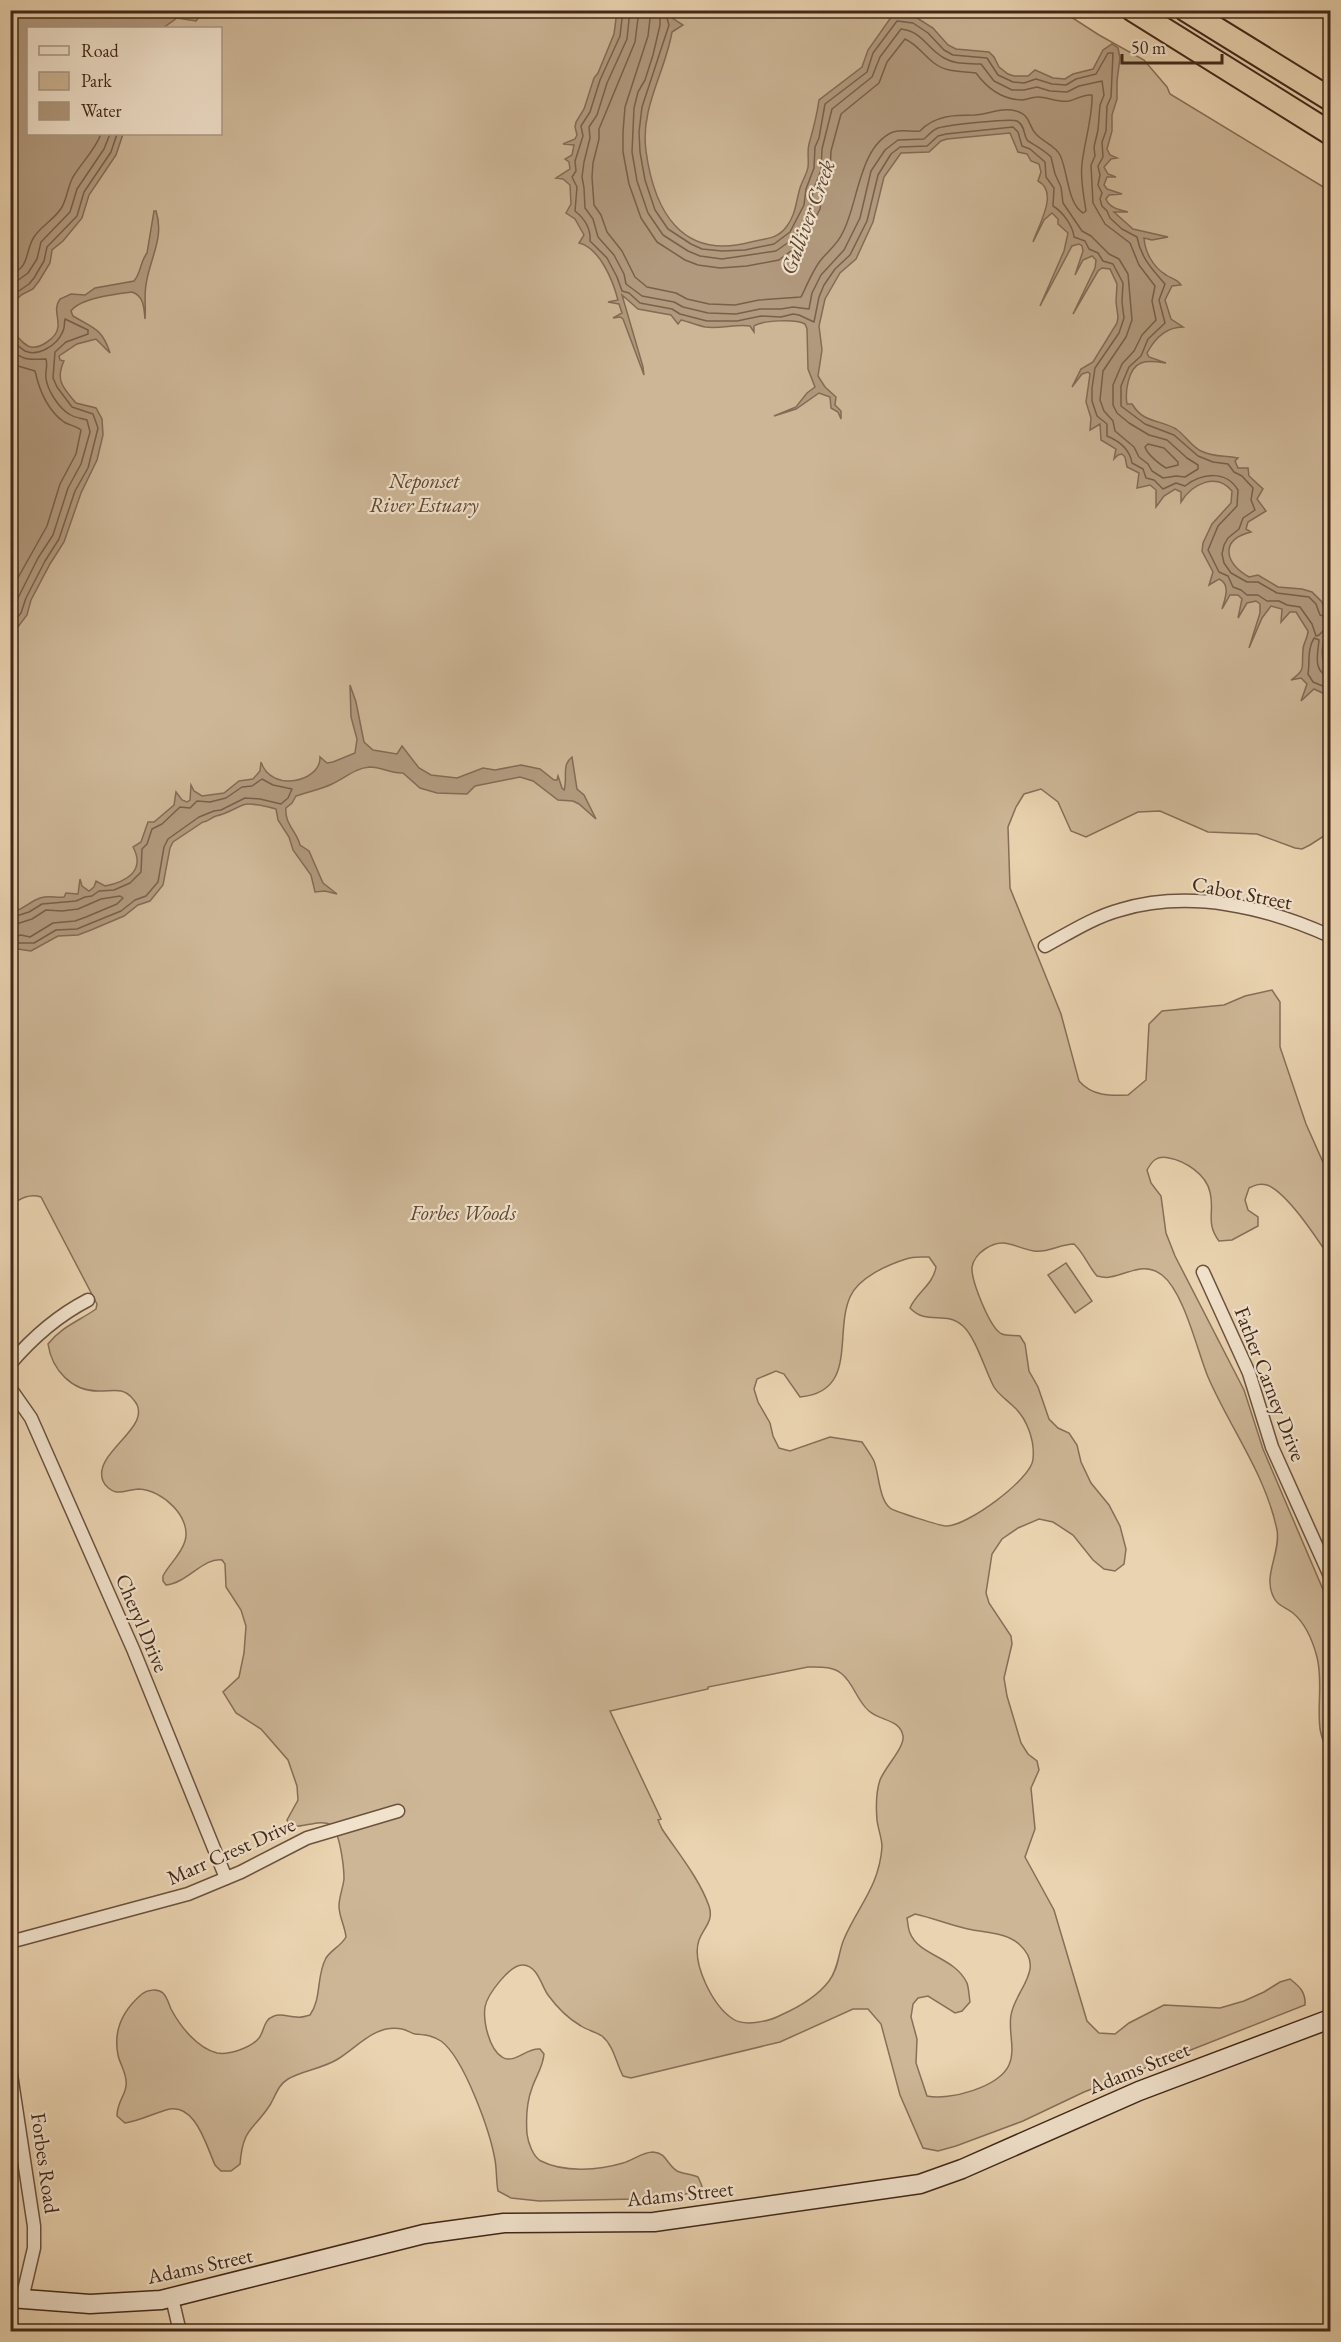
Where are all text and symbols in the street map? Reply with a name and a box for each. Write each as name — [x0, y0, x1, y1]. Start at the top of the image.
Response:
legend — [27, 27, 222, 135]
scale bar — [1122, 27, 1222, 65]
text: 50 m — [1131, 36, 1166, 59]
text: Road — [81, 39, 120, 62]
text: Park — [81, 69, 112, 92]
text: Water — [81, 99, 122, 122]
water label: Gulliver Creek — [773, 156, 842, 279]
park label: Neponset River Estuary — [369, 467, 479, 518]
street label: Cabot Street — [1190, 870, 1295, 916]
park label: Forbes Woods — [409, 1199, 516, 1226]
street label: Father Carney Drive — [1229, 1303, 1312, 1465]
street label: Cheryl Drive — [110, 1570, 175, 1676]
street label: Marr Crest Drive — [162, 1810, 299, 1891]
street label: Adams Street — [1083, 2035, 1194, 2100]
street label: Forbes Road — [25, 2111, 66, 2215]
street label: Adams Street — [624, 2174, 735, 2213]
street label: Adams Street — [144, 2241, 255, 2290]

